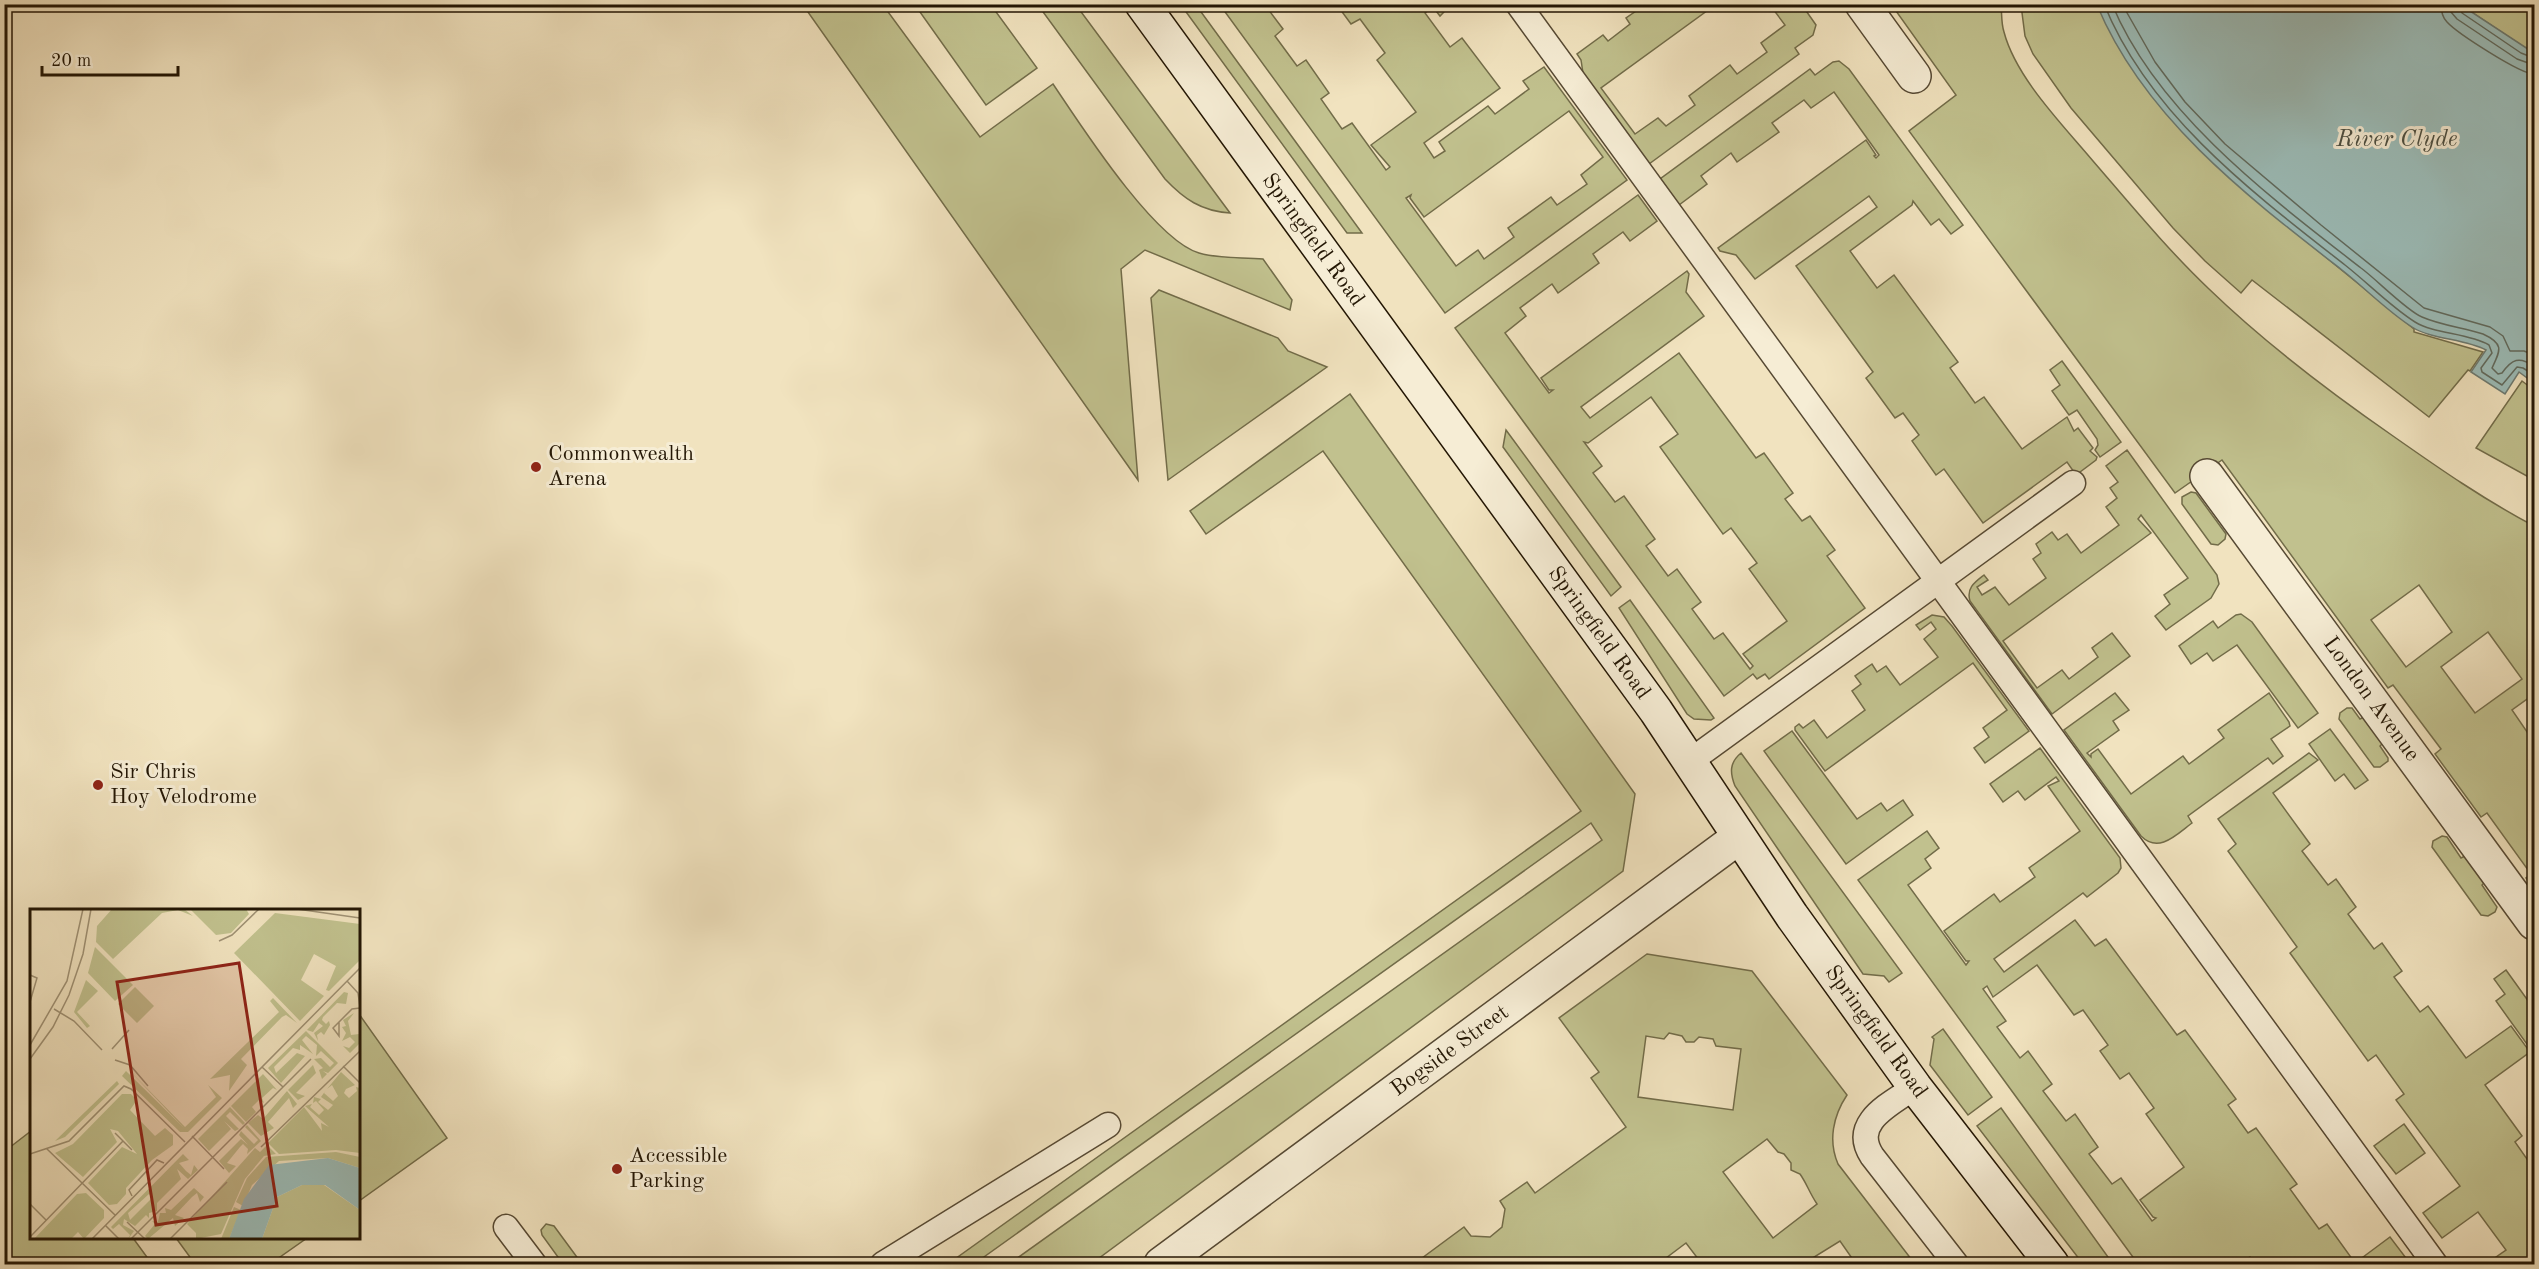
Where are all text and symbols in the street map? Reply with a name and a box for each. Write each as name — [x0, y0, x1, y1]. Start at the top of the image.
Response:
scale bar — [42, 39, 178, 77]
text: 20 m — [51, 52, 91, 70]
water label: River Clyde — [2335, 128, 2458, 152]
street label: Springfield Road — [1258, 170, 1368, 310]
place label: Commonwealth Arena — [548, 443, 694, 490]
marker: Commonwealth Arena — [529, 460, 543, 474]
street label: Springfield Road — [1544, 563, 1654, 703]
street label: London Avenue — [2319, 633, 2423, 765]
place label: Sir Chris Hoy Velodrome — [110, 761, 257, 808]
marker: Sir Chris Hoy Velodrome — [91, 778, 105, 792]
inset map — [30, 909, 360, 1239]
street label: Springfield Road — [1821, 962, 1931, 1102]
street label: Bogside Street — [1387, 1001, 1513, 1101]
place label: Accessible Parking — [629, 1145, 727, 1192]
marker: Accessible Parking — [610, 1162, 624, 1176]

